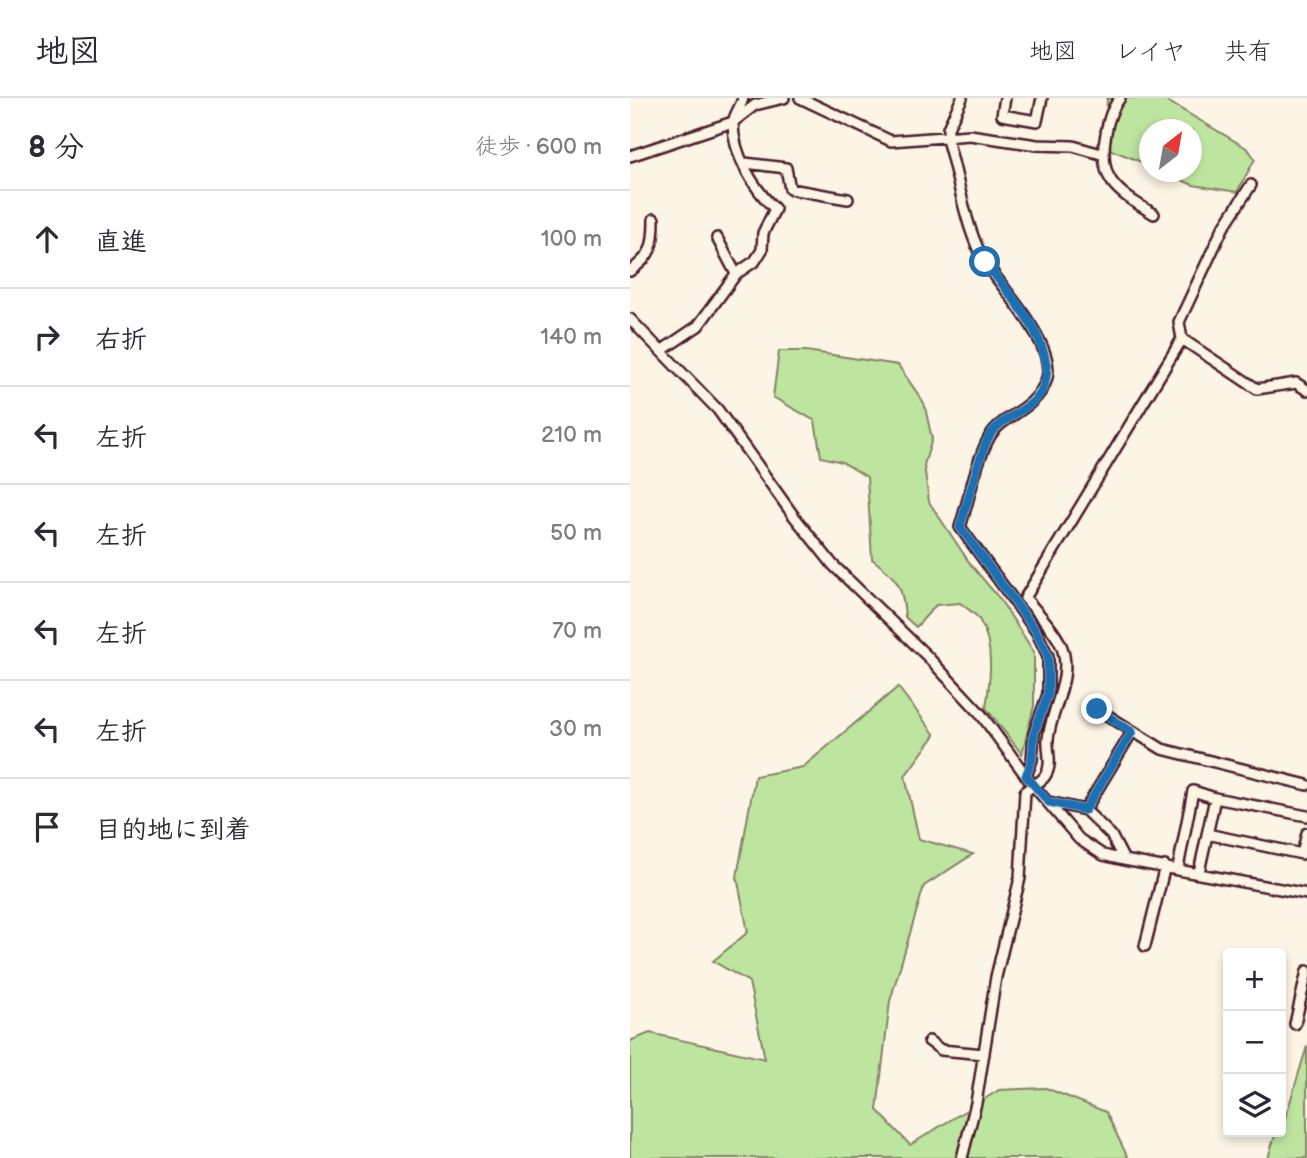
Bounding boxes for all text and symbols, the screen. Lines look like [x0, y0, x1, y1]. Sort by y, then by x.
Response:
text: 地図 [35, 32, 101, 72]
text: 地図 [1029, 37, 1077, 66]
text: レイヤ [1115, 37, 1186, 66]
text: 共有 [1224, 37, 1272, 66]
north arrow [1139, 119, 1202, 182]
text: 8 分 [28, 130, 84, 166]
text: 徒歩 · 600 m [475, 133, 602, 161]
icon: ahead [28, 220, 66, 258]
text: 100 m [541, 225, 602, 253]
text: 直進 [95, 227, 147, 258]
route start [969, 246, 1000, 277]
icon: right [28, 318, 66, 356]
text: 140 m [540, 323, 602, 351]
text: 右折 [95, 325, 147, 356]
icon: left [28, 416, 66, 454]
text: 210 m [541, 421, 602, 449]
text: 左折 [95, 423, 147, 454]
icon: left [28, 514, 66, 552]
text: 50 m [550, 519, 602, 547]
text: 左折 [95, 521, 147, 552]
icon: left [28, 612, 66, 650]
text: 70 m [552, 617, 602, 645]
text: 左折 [95, 619, 147, 650]
route end [1081, 693, 1112, 724]
icon: left [28, 710, 66, 748]
text: 30 m [549, 715, 602, 743]
text: 左折 [95, 717, 147, 748]
icon: arrive [28, 808, 66, 846]
text: 目的地に到着 [95, 815, 251, 846]
map controls [1223, 948, 1286, 1137]
button: + [1223, 948, 1286, 1011]
button: − [1223, 1011, 1286, 1074]
button: layers [1223, 1074, 1286, 1137]

